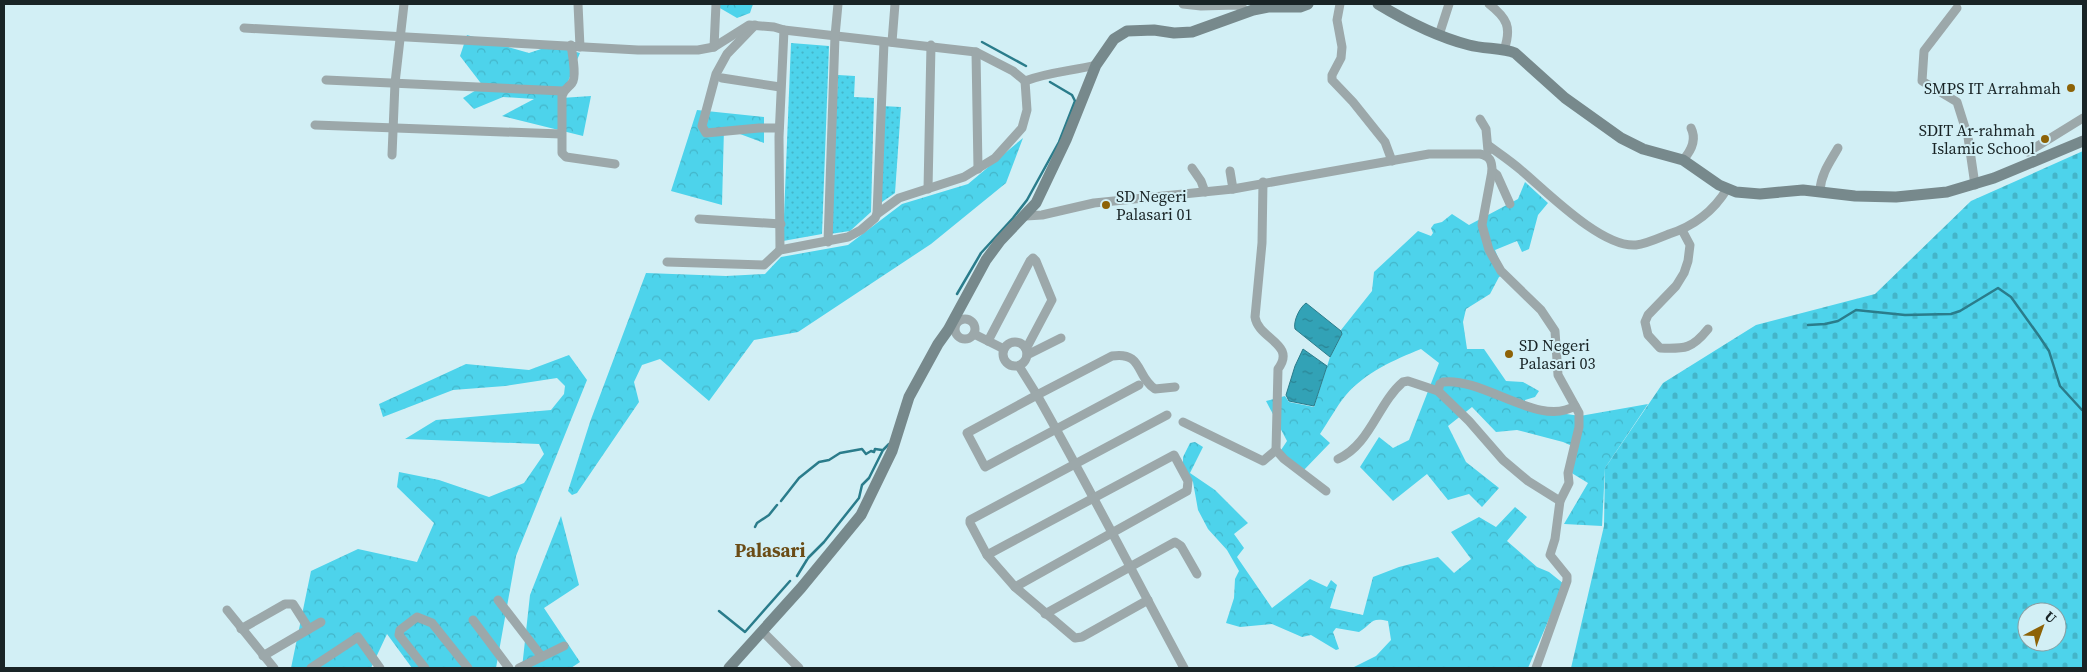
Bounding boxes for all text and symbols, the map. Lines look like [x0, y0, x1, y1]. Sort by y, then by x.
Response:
place label: SMPS IT Arrahmah [1924, 77, 2061, 99]
marker: SMPS IT Arrahmah [2065, 82, 2077, 94]
place label: SDIT Ar-rahmah Islamic School [1919, 119, 2035, 159]
marker: SDIT Ar-rahmah Islamic School [2039, 133, 2051, 145]
place label: SD Negeri Palasari 01 [1116, 185, 1193, 225]
marker: SD Negeri Palasari 01 [1100, 199, 1112, 211]
place label: SD Negeri Palasari 03 [1519, 334, 1596, 374]
marker: SD Negeri Palasari 03 [1503, 348, 1515, 360]
district label: Palasari [735, 537, 805, 563]
north arrow [2017, 602, 2067, 652]
text: U [2040, 606, 2061, 628]

